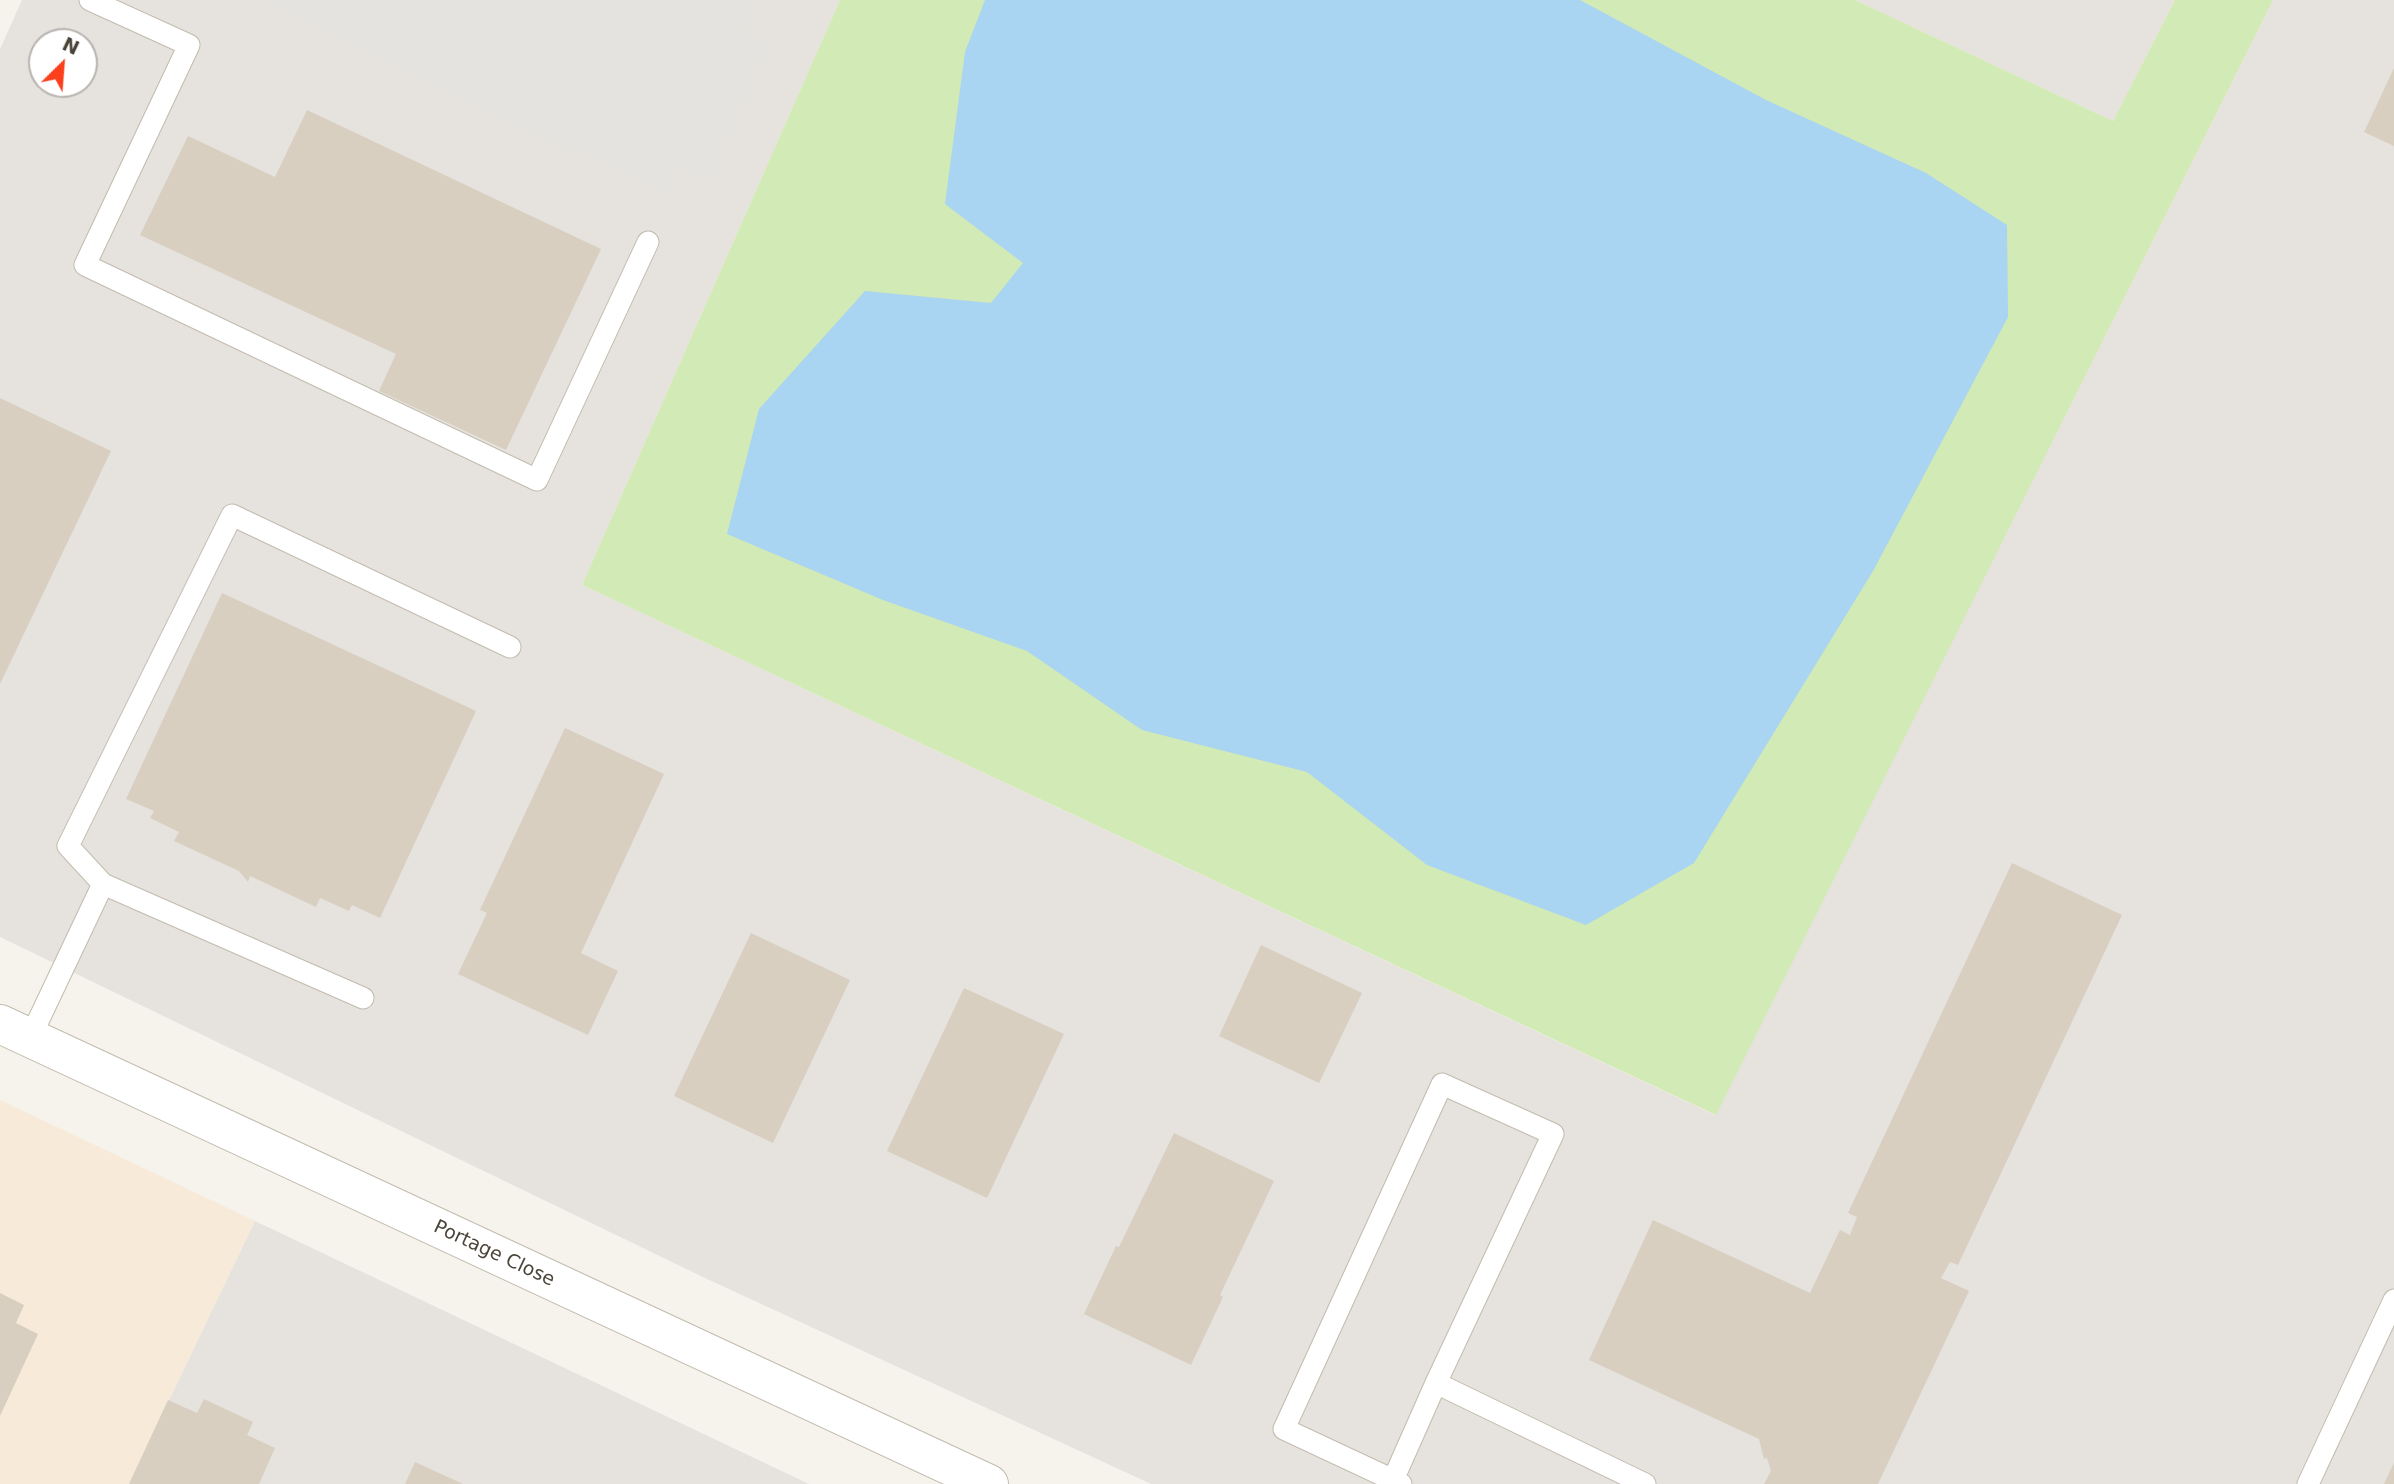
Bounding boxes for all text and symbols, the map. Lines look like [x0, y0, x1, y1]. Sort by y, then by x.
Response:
north arrow [28, 28, 98, 98]
text: N [59, 32, 83, 59]
street label: Portage Close [430, 1216, 558, 1292]

